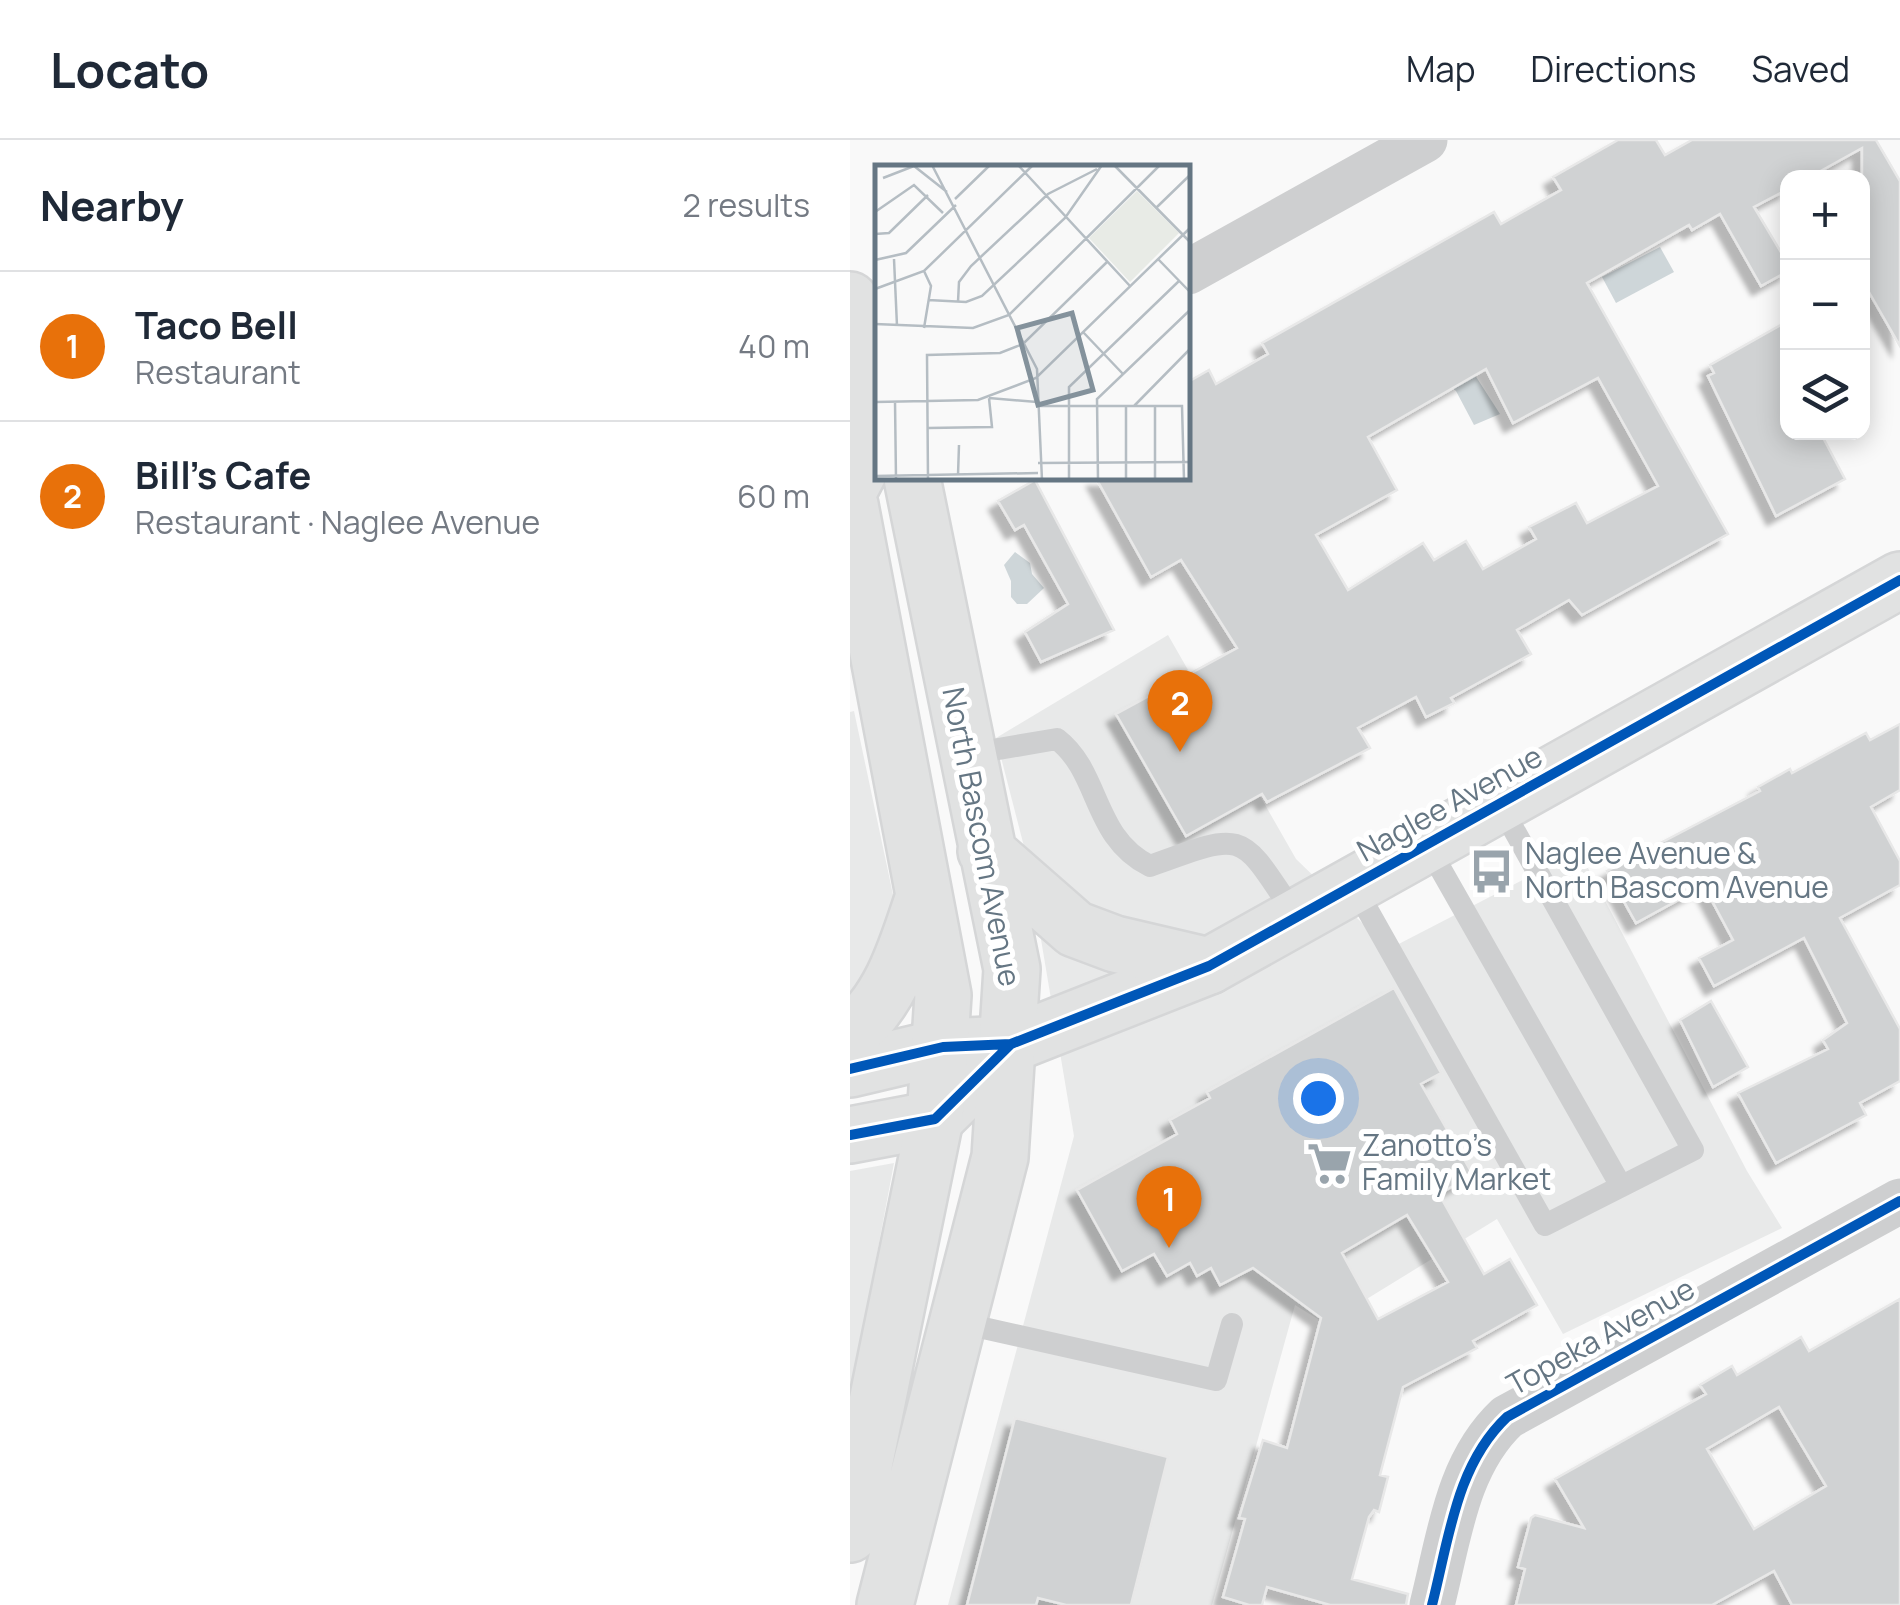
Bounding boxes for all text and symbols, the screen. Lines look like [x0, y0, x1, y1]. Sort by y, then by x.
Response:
text: Locato [50, 37, 209, 102]
text: Map [1406, 45, 1476, 93]
text: Directions [1531, 45, 1696, 93]
text: Saved [1751, 45, 1850, 93]
inset map [875, 165, 1190, 480]
map controls [1780, 170, 1870, 440]
button: + [1780, 170, 1870, 260]
text: Nearby [40, 176, 184, 234]
text: 2 results [683, 183, 810, 227]
button: − [1780, 260, 1870, 350]
text: Taco Bell [135, 298, 298, 350]
text: 1 [65, 324, 80, 368]
text: 40 m [738, 324, 810, 368]
text: Restaurant [135, 350, 301, 394]
button: layers [1780, 350, 1870, 440]
text: Bill’s Cafe [135, 448, 311, 500]
text: 2 [63, 474, 82, 518]
text: 60 m [737, 474, 810, 518]
text: Restaurant · Naglee Avenue [135, 500, 540, 544]
pin: 2 [1148, 670, 1212, 752]
street label: North Bascom Avenue [933, 684, 1032, 990]
street label: Naglee Avenue [1349, 735, 1549, 870]
place label: Naglee Avenue & North Bascom Avenue [1525, 832, 1829, 907]
bus stop icon: Naglee Avenue & North Bascom Avenue [1468, 847, 1516, 895]
your location [1293, 1073, 1344, 1124]
place label: Zanotto’s Family Market [1362, 1124, 1551, 1199]
supermarket icon: Zanotto’s Family Market [1305, 1139, 1353, 1187]
pin: 1 [1136, 1166, 1202, 1248]
street label: Topeka Avenue [1499, 1267, 1702, 1404]

